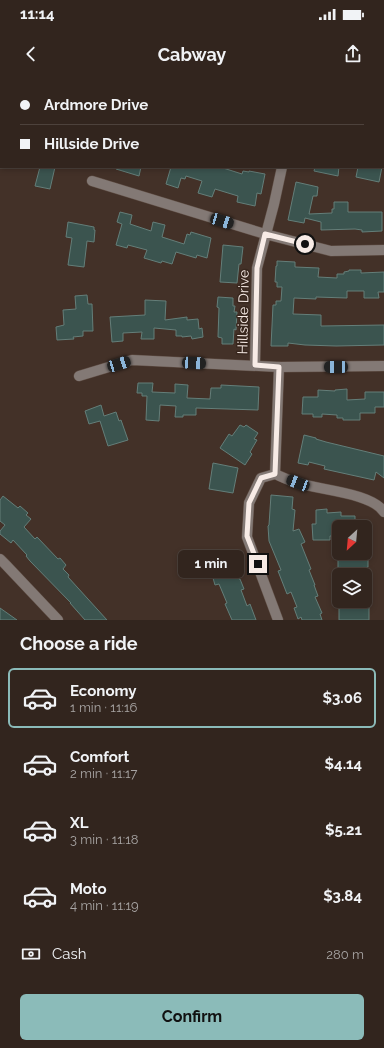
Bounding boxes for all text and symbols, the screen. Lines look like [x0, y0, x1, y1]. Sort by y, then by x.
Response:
text: 11:14 [20, 5, 55, 23]
icon: back [20, 43, 42, 65]
icon: share [342, 43, 364, 65]
text: Cabway [158, 44, 226, 65]
text: Ardmore Drive [44, 96, 148, 114]
text: Hillside Drive [44, 135, 139, 153]
car [209, 212, 235, 230]
route start [296, 235, 314, 253]
street label: Hillside Drive [234, 270, 252, 354]
car [106, 355, 132, 373]
car [182, 356, 206, 370]
car [324, 361, 348, 373]
car [285, 473, 311, 493]
north arrow [332, 520, 372, 560]
map controls [332, 520, 372, 608]
callout: 1 min [178, 550, 244, 578]
route end [249, 555, 267, 573]
text: 1 min [195, 556, 227, 571]
button: layers [332, 568, 372, 608]
text: Choose a ride [20, 633, 138, 654]
icon: car [22, 680, 58, 716]
text: Economy [70, 682, 137, 700]
text: $3.06 [323, 689, 362, 707]
text: 1 min · 11:16 [70, 700, 137, 715]
icon: car [22, 746, 58, 782]
text: Comfort [70, 748, 129, 766]
text: $4.14 [325, 755, 362, 773]
text: 2 min · 11:17 [70, 766, 138, 781]
icon: car [22, 812, 58, 848]
text: XL [70, 814, 88, 832]
text: $5.21 [325, 821, 362, 839]
text: 3 min · 11:18 [70, 832, 139, 847]
icon: car [22, 878, 58, 914]
text: Moto [70, 880, 107, 898]
text: $3.84 [323, 887, 362, 905]
text: 4 min · 11:19 [70, 898, 139, 913]
icon: cash [20, 943, 42, 965]
text: Cash [52, 945, 86, 963]
text: 280 m [326, 947, 364, 962]
button: Confirm [20, 994, 364, 1040]

